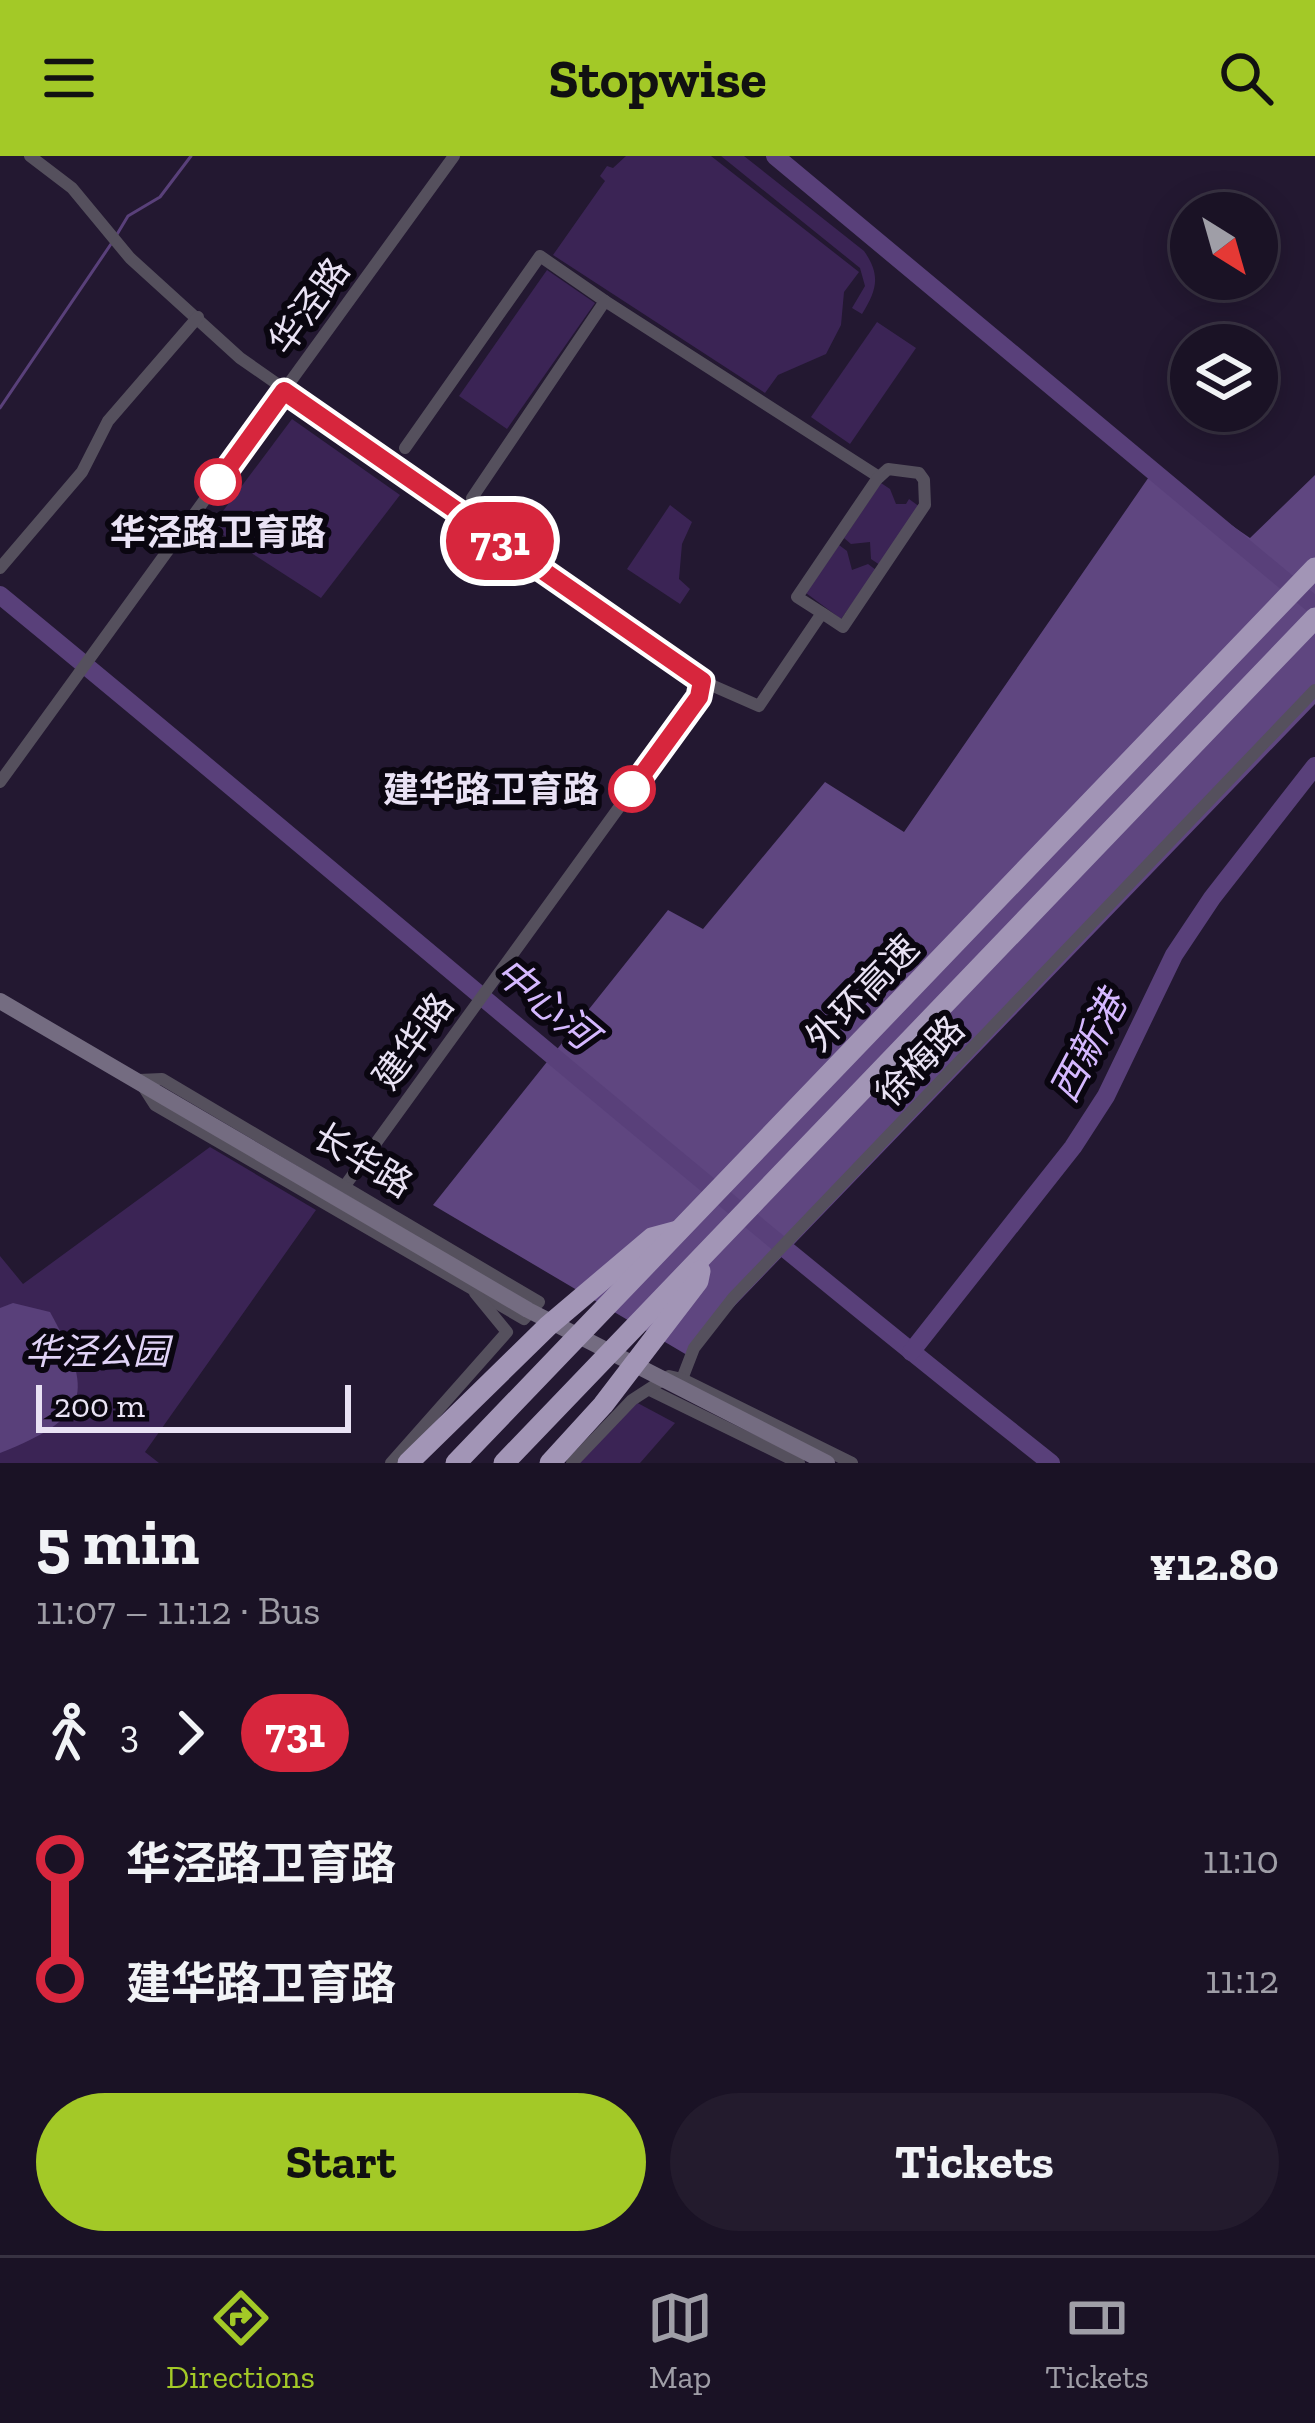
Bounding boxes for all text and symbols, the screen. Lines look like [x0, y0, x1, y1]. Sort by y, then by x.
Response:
icon: menu [36, 45, 102, 111]
icon: search [1213, 45, 1279, 111]
text: Stopwise [548, 46, 767, 111]
north arrow [1170, 192, 1278, 300]
map controls [1170, 192, 1278, 432]
street label: 华泾路 [260, 250, 358, 362]
button: layers [1170, 324, 1278, 432]
marker: 华泾路卫育路 [196, 460, 240, 504]
line badge: 731 [431, 502, 569, 580]
place label: 华泾路卫育路 [110, 511, 326, 554]
text: 731 [470, 515, 530, 566]
marker: 建华路卫育路 [610, 767, 654, 811]
place label: 建华路卫育路 [383, 768, 599, 811]
street label: 外环高速 [797, 926, 927, 1060]
water label: 中心河 [486, 947, 611, 1063]
water label: 西新港 [1040, 980, 1139, 1110]
street label: 建华路 [364, 985, 462, 1097]
street label: 徐梅路 [867, 1007, 973, 1115]
street label: 长华路 [306, 1114, 420, 1206]
park label: 华泾公园 [25, 1330, 174, 1373]
scale bar [36, 1379, 351, 1432]
text: 200 m [54, 1386, 145, 1425]
text: 5 min [36, 1502, 199, 1581]
text: ¥12.80 [1149, 1538, 1279, 1592]
text: 11:07 – 11:12 · Bus [36, 1587, 320, 1634]
icon: walk [36, 1700, 102, 1766]
icon: forward [157, 1700, 223, 1766]
text: 731 [265, 1707, 325, 1758]
text: 3 [120, 1710, 139, 1757]
text: 11:10 [1203, 1836, 1279, 1883]
text: 华泾路卫育路 [126, 1837, 396, 1891]
text: 11:12 [1205, 1956, 1279, 2003]
text: 建华路卫育路 [126, 1957, 396, 2011]
button: Start [36, 2093, 646, 2231]
button: Tickets [670, 2093, 1279, 2231]
tab: Directions [166, 2285, 315, 2396]
tab: Map [647, 2285, 713, 2396]
tab: Tickets [1045, 2285, 1149, 2396]

